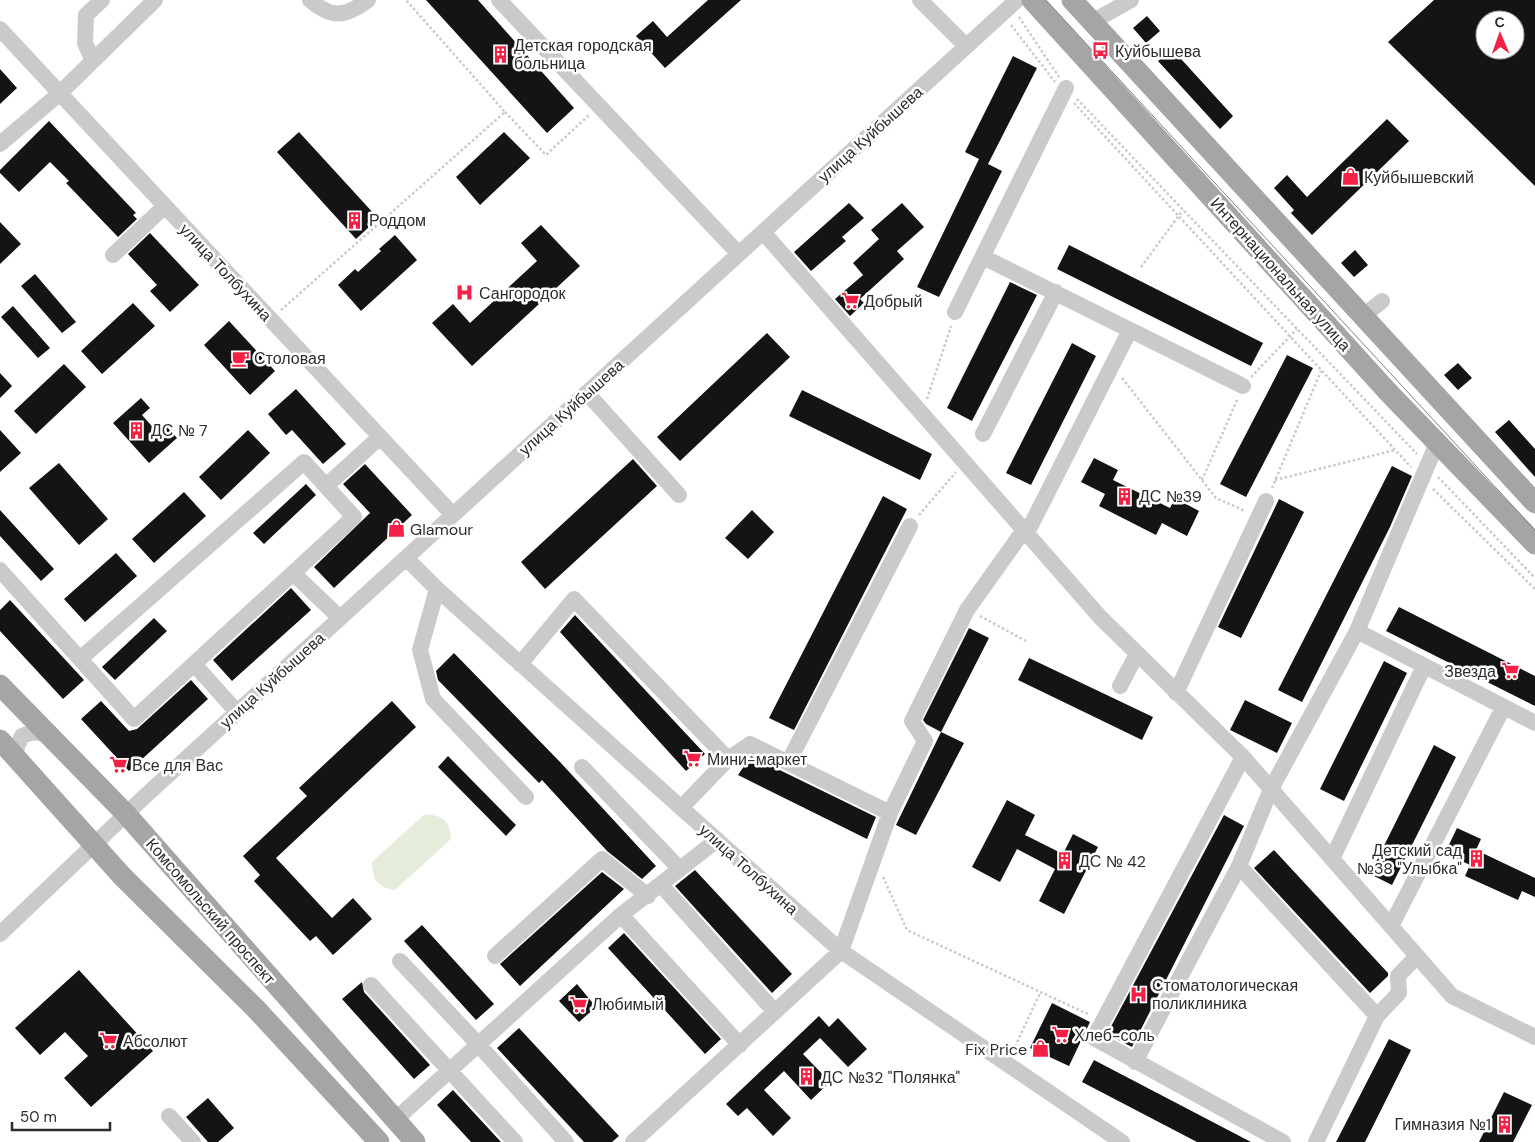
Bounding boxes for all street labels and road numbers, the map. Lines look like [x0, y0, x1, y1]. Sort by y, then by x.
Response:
street label: улица Куйбышева [813, 82, 927, 187]
street label: Интернациональная улица [1206, 193, 1355, 356]
street label: улица Толбухина [175, 219, 276, 326]
street label: улица Куйбышева [514, 355, 628, 460]
street label: улица Куйбышева [215, 628, 329, 733]
street label: улица Толбухина [695, 819, 803, 919]
street label: Комсомольский проспект [141, 834, 280, 989]

